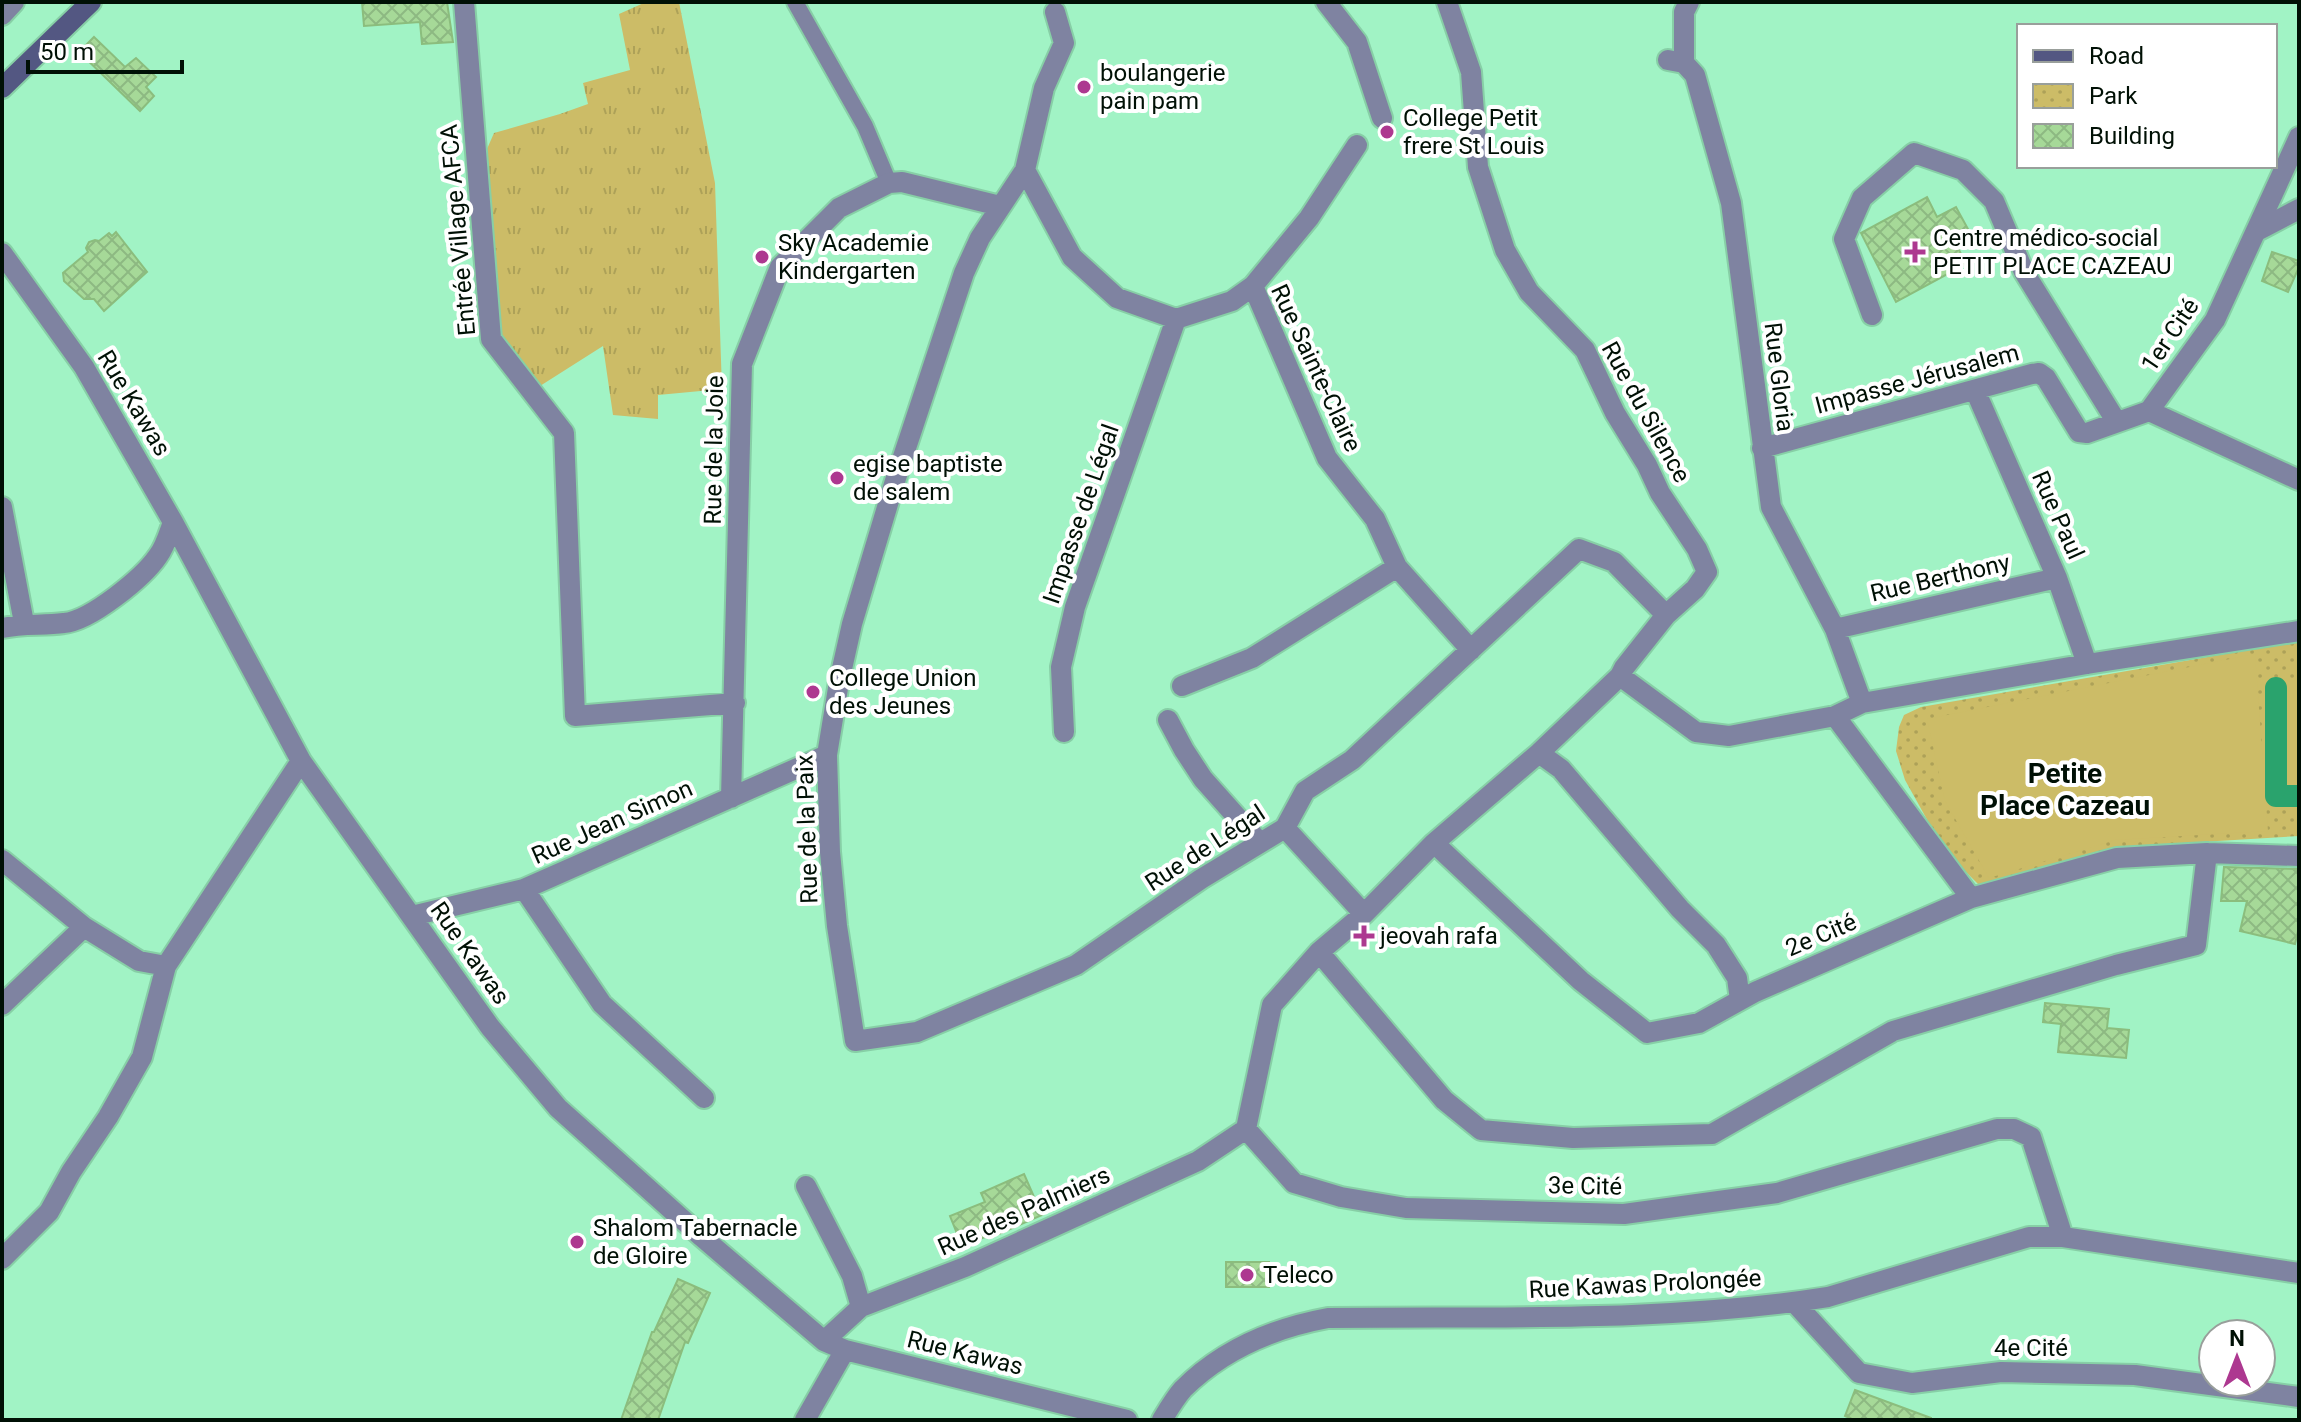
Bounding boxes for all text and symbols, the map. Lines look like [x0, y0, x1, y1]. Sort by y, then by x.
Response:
scale bar [28, 24, 182, 74]
legend [2017, 24, 2277, 168]
text: 50 m [40, 38, 94, 66]
text: Road [2089, 42, 2144, 70]
place label: boulangerie pain pam [1100, 59, 1225, 115]
marker: boulangerie pain pam [1075, 78, 1093, 96]
text: Park [2089, 82, 2138, 110]
place label: College Petit frere St Louis [1403, 104, 1545, 160]
text: Building [2089, 122, 2175, 150]
street label: Entrée Village AFCA [435, 123, 481, 337]
marker: College Petit frere St Louis [1378, 123, 1396, 141]
place label: Centre médico-social PETIT PLACE CAZEAU [1933, 224, 2172, 280]
place label: Sky Academie Kindergarten [778, 229, 929, 285]
marker: Centre médico-social PETIT PLACE CAZEAU [1904, 241, 1926, 263]
marker: Sky Academie Kindergarten [753, 248, 771, 266]
street label: Rue Sainte-Claire [1265, 280, 1367, 456]
street label: 1er Cité [2135, 293, 2205, 377]
street label: Rue Gloria [1758, 321, 1800, 433]
street label: Rue du Silence [1596, 337, 1696, 487]
street label: Impasse Jérusalem [1812, 338, 2022, 420]
street label: Rue Kawas [92, 345, 176, 461]
street label: Rue de la Joie [699, 375, 729, 525]
street label: Impasse de Légal [1037, 421, 1125, 607]
place label: egise baptiste de salem [853, 450, 1003, 506]
street label: Rue Paul [2026, 466, 2090, 564]
marker: egise baptiste de salem [828, 469, 846, 487]
street label: Rue Berthony [1867, 548, 2013, 608]
place label: College Union des Jeunes [829, 664, 976, 720]
marker: College Union des Jeunes [804, 683, 822, 701]
street label: Rue de la Paix [790, 754, 824, 904]
district label: Petite Place Cazeau [1980, 757, 2150, 822]
street label: Rue Jean Simon [527, 774, 697, 870]
street label: Rue de Légal [1140, 799, 1270, 897]
street label: Rue Kawas [425, 897, 515, 1009]
street label: 2e Cité [1781, 908, 1861, 962]
place label: jeovah rafa [1379, 922, 1498, 950]
marker: jeovah rafa [1355, 927, 1373, 945]
street label: Rue des Palmiers [934, 1161, 1114, 1261]
street label: 3e Cité [1548, 1171, 1622, 1201]
place label: Shalom Tabernacle de Gloire [593, 1214, 797, 1270]
marker: Shalom Tabernacle de Gloire [568, 1233, 586, 1251]
place label: Teleco [1263, 1261, 1334, 1289]
street label: Rue Kawas Prolongée [1528, 1264, 1762, 1304]
marker: Teleco [1238, 1266, 1256, 1284]
north arrow [2197, 1318, 2277, 1398]
street label: Rue Kawas [904, 1325, 1026, 1381]
text: N [2229, 1326, 2245, 1351]
street label: 4e Cité [1994, 1334, 2068, 1362]

